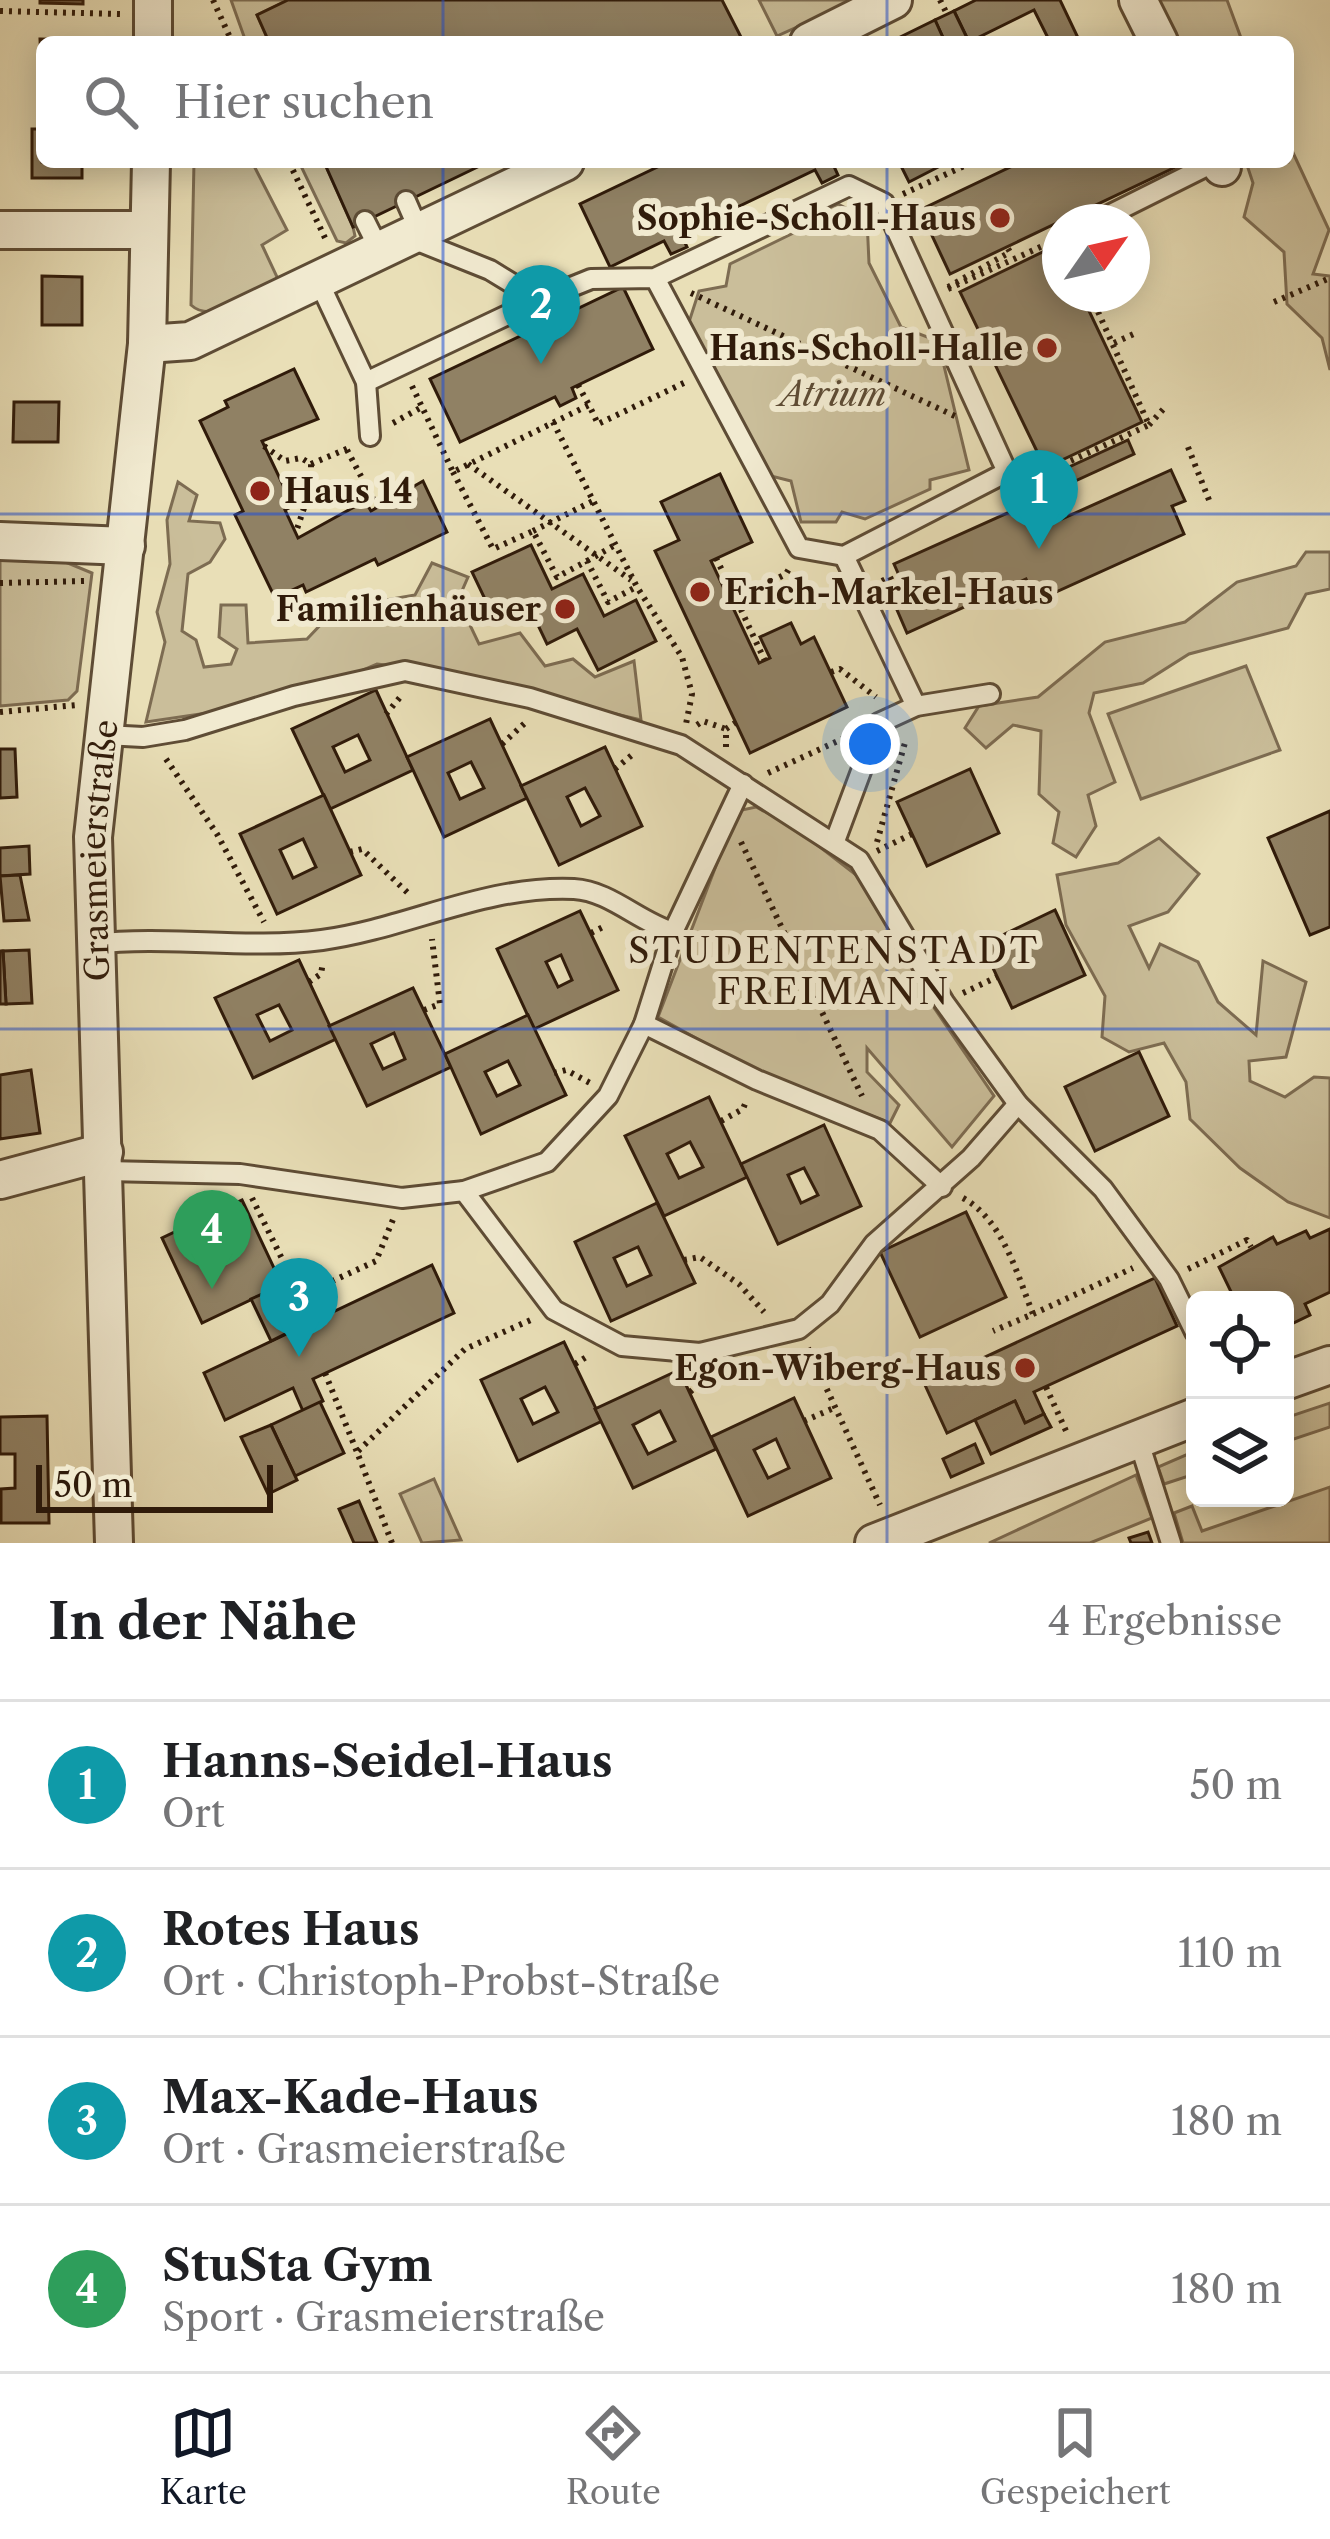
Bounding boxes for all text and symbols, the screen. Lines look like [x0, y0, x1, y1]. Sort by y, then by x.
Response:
search box [36, 36, 1294, 168]
icon: search [78, 69, 144, 135]
text: Hier suchen [174, 74, 434, 130]
place label: Sophie-Scholl-Haus [637, 198, 976, 239]
north arrow [1042, 204, 1150, 312]
marker: Sophie-Scholl-Haus [987, 205, 1013, 231]
pin: 2 [502, 265, 580, 364]
place label: Hans-Scholl-Halle [709, 328, 1023, 369]
marker: Hans-Scholl-Halle [1034, 335, 1060, 361]
park label: Atrium [775, 374, 886, 415]
pin: 1 [1000, 450, 1078, 549]
place label: Haus 14 [284, 471, 413, 512]
marker: Haus 14 [247, 478, 273, 504]
place label: Erich-Markel-Haus [724, 572, 1053, 613]
marker: Erich-Markel-Haus [687, 579, 713, 605]
place label: Familienhäuser [276, 589, 541, 630]
marker: Familienhäuser [552, 596, 578, 622]
your location [840, 714, 900, 774]
street label: Grasmeierstraße [73, 718, 127, 982]
district label: STUDENTENSTADT FREIMANN [628, 928, 1040, 1013]
pin: 4 [173, 1190, 251, 1289]
pin: 3 [260, 1258, 338, 1357]
map controls [1186, 1291, 1294, 1507]
button: locate [1186, 1291, 1294, 1399]
place label: Egon-Wiberg-Haus [674, 1348, 1001, 1389]
marker: Egon-Wiberg-Haus [1012, 1355, 1038, 1381]
button: layers [1186, 1399, 1294, 1507]
scale bar [36, 1459, 273, 1512]
text: 50 m [54, 1465, 132, 1506]
text: In der Nähe [48, 1590, 357, 1652]
text: 4 Ergebnisse [1048, 1597, 1282, 1645]
text: Hanns-Seidel-Haus [162, 1733, 613, 1789]
text: 1 [78, 1761, 96, 1809]
text: 50 m [1189, 1761, 1282, 1809]
text: Ort [162, 1789, 225, 1837]
text: Rotes Haus [162, 1901, 420, 1957]
text: 2 [75, 1929, 99, 1977]
text: 110 m [1178, 1929, 1282, 1977]
text: Ort · Christoph-Probst-Straße [162, 1957, 720, 2005]
text: Max-Kade-Haus [162, 2069, 539, 2125]
text: 3 [76, 2097, 98, 2145]
text: 180 m [1171, 2097, 1282, 2145]
text: Ort · Grasmeierstraße [162, 2125, 566, 2173]
text: StuSta Gym [162, 2237, 433, 2293]
text: 4 [75, 2265, 99, 2313]
text: 180 m [1171, 2265, 1282, 2313]
text: Sport · Grasmeierstraße [162, 2293, 605, 2341]
tab: Karte [160, 2400, 247, 2513]
tab: Route [566, 2400, 661, 2513]
tab: Gespeichert [980, 2400, 1170, 2513]

